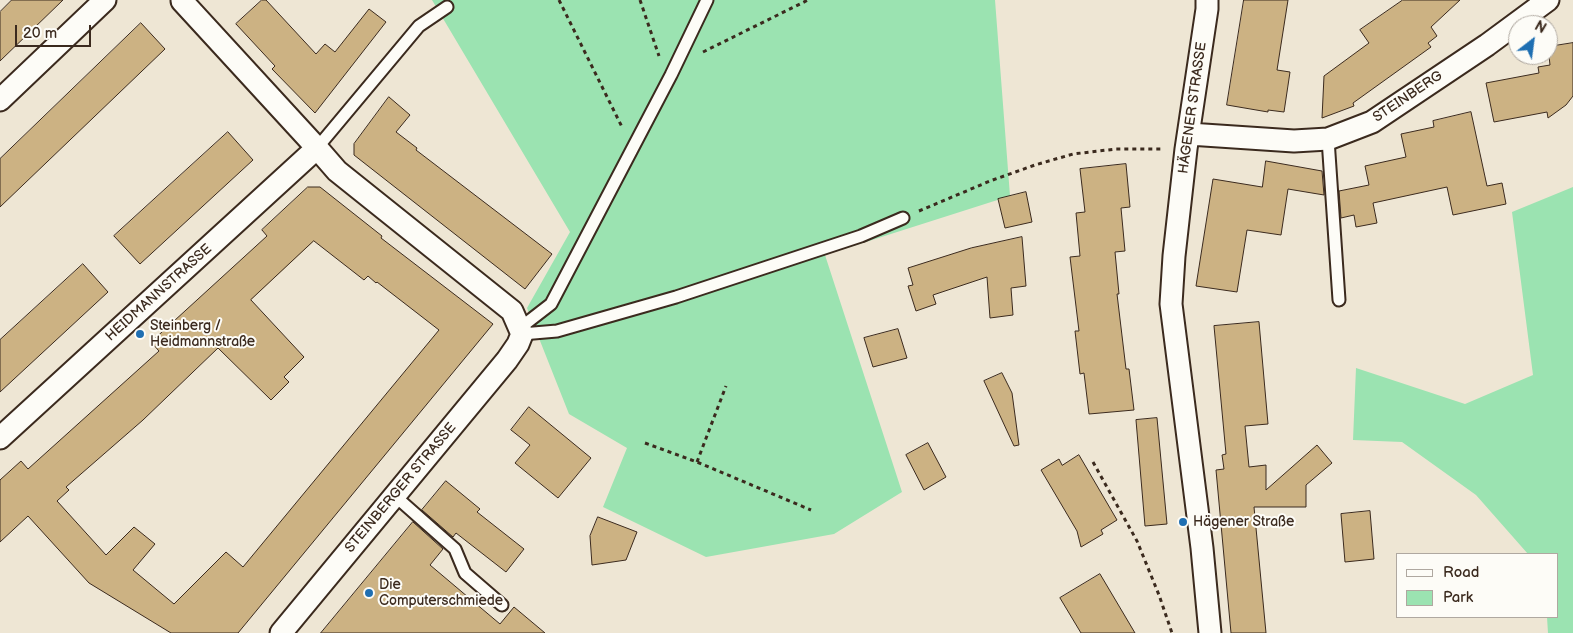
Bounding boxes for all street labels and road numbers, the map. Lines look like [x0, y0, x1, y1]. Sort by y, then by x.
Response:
street label: HÄGENER STRASSE [1175, 41, 1211, 175]
street label: STEINBERG [1370, 68, 1446, 126]
street label: HEIDMANNSTRASSE [102, 241, 216, 345]
street label: STEINBERGER STRASSE [342, 420, 460, 556]

